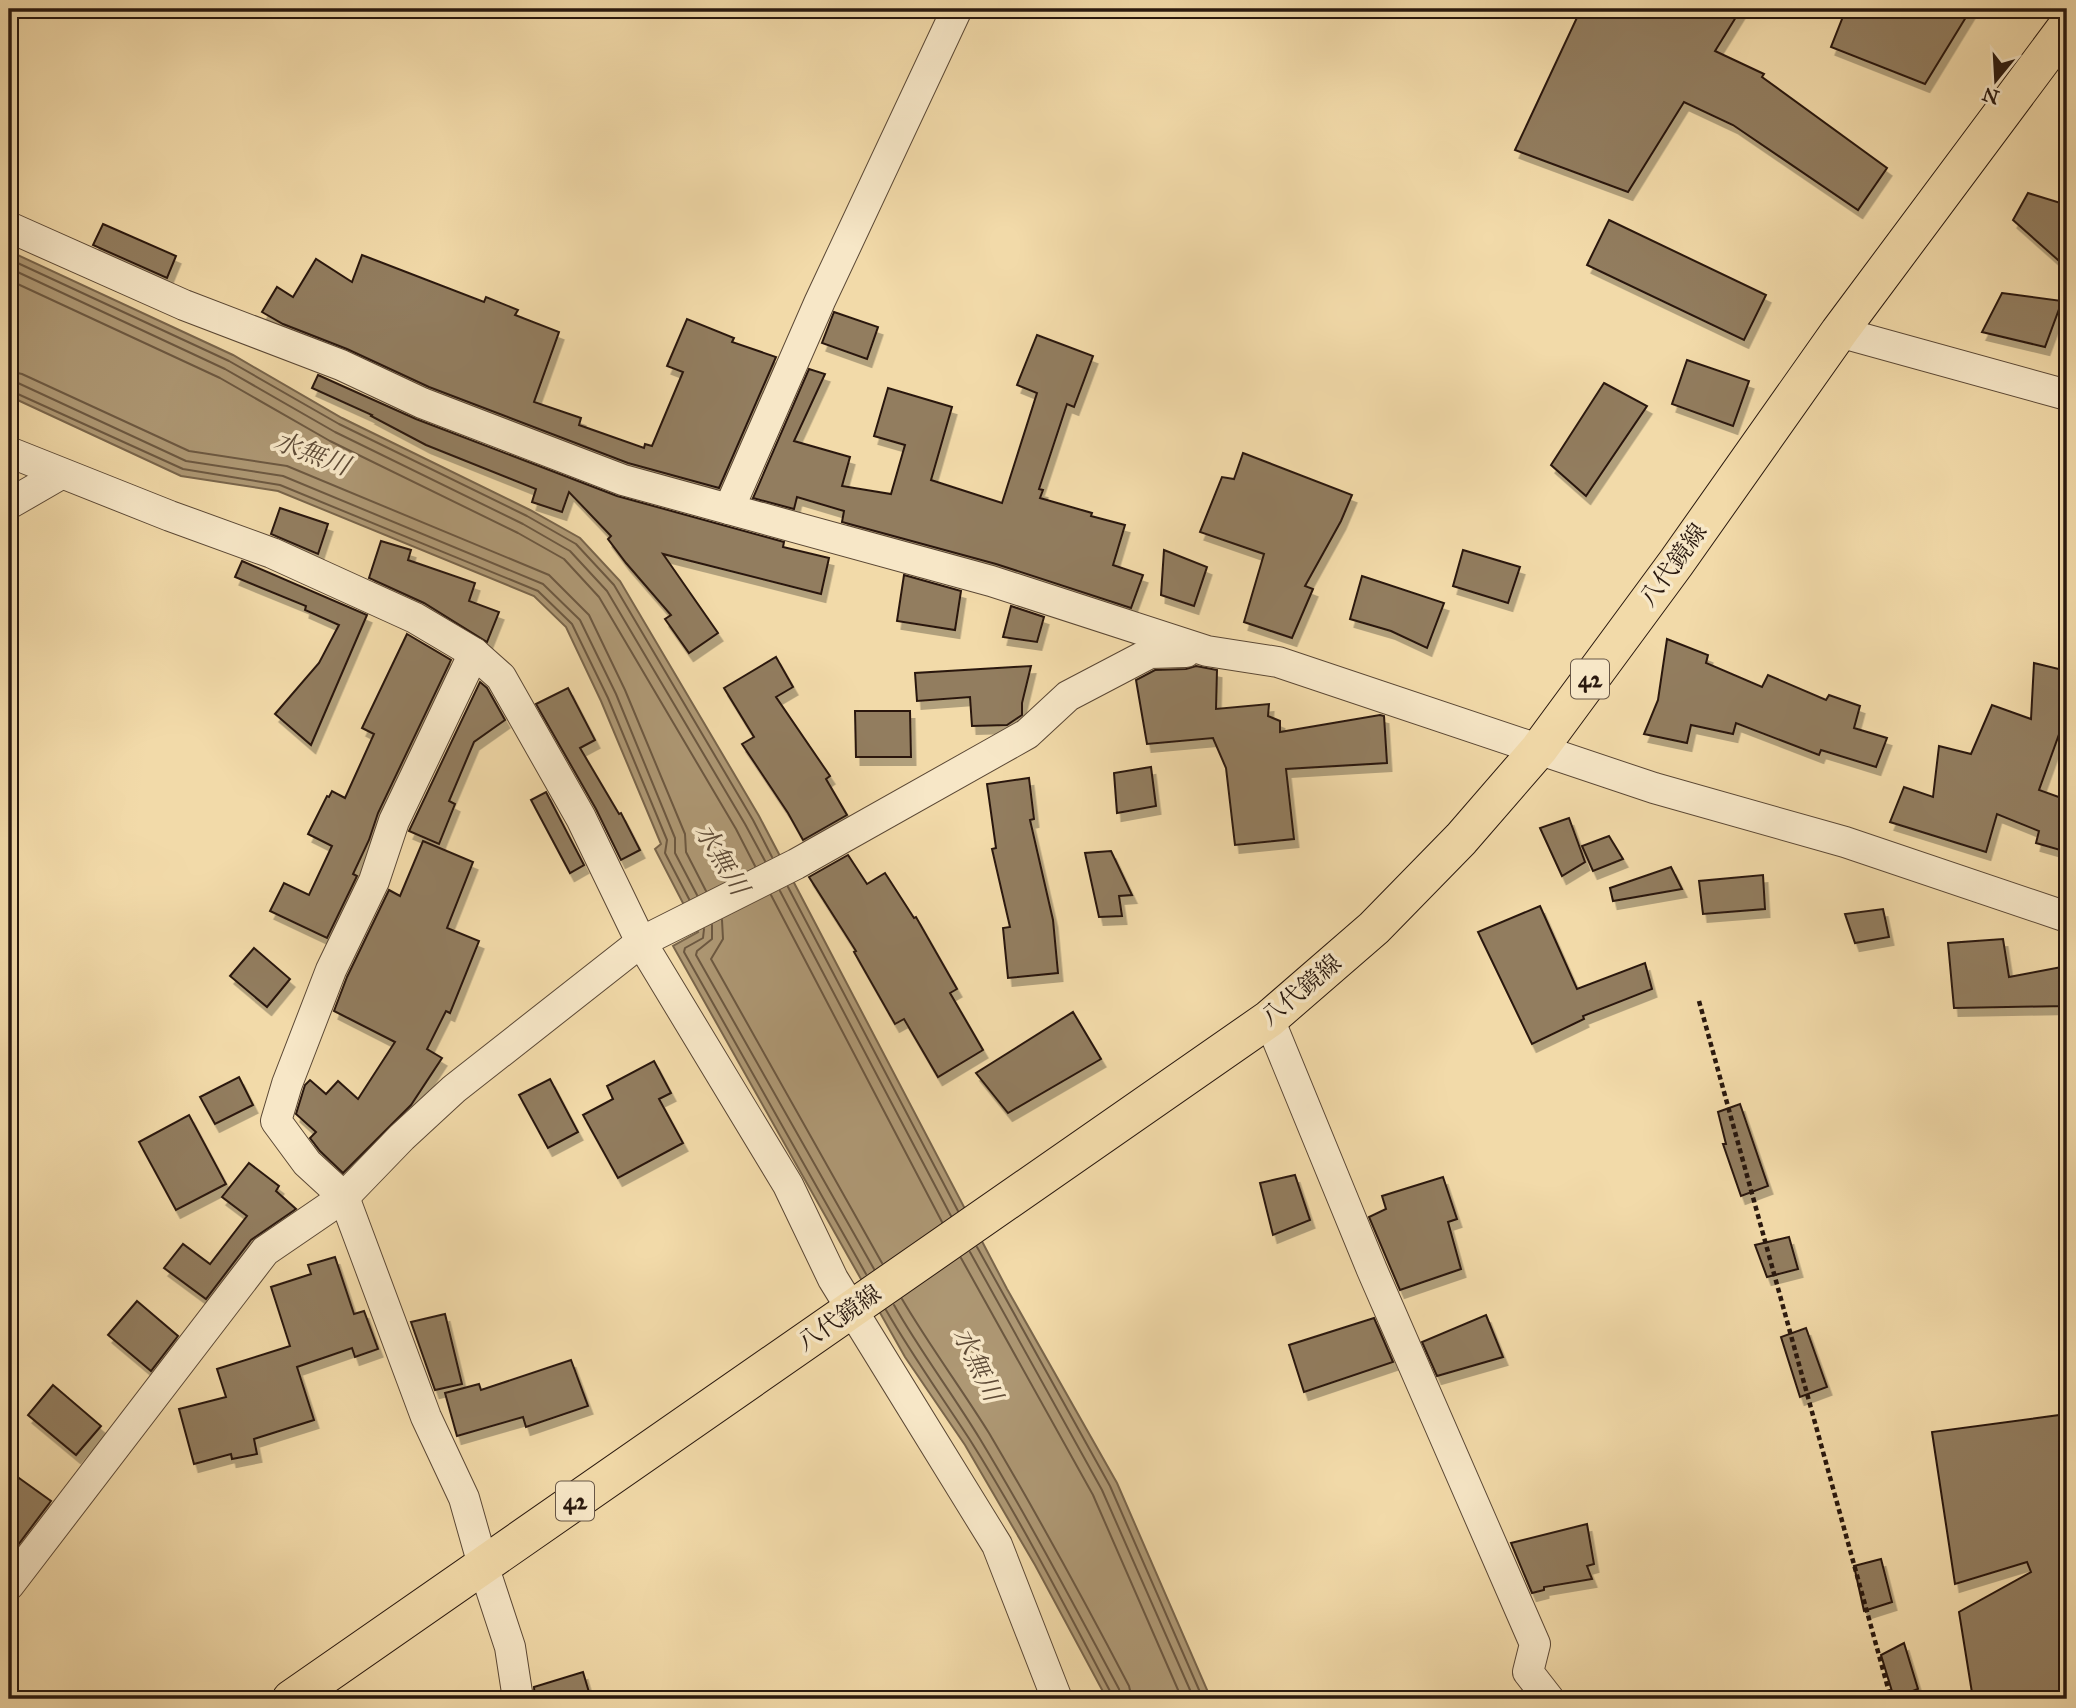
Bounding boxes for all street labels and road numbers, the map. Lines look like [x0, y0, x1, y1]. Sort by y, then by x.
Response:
street label: 八代鏡線 [1633, 517, 1713, 613]
road number: 42 [1571, 660, 1609, 698]
street label: 八代鏡線 [1255, 948, 1347, 1032]
street label: 八代鏡線 [791, 1278, 887, 1358]
road number: 42 [556, 1482, 594, 1520]

